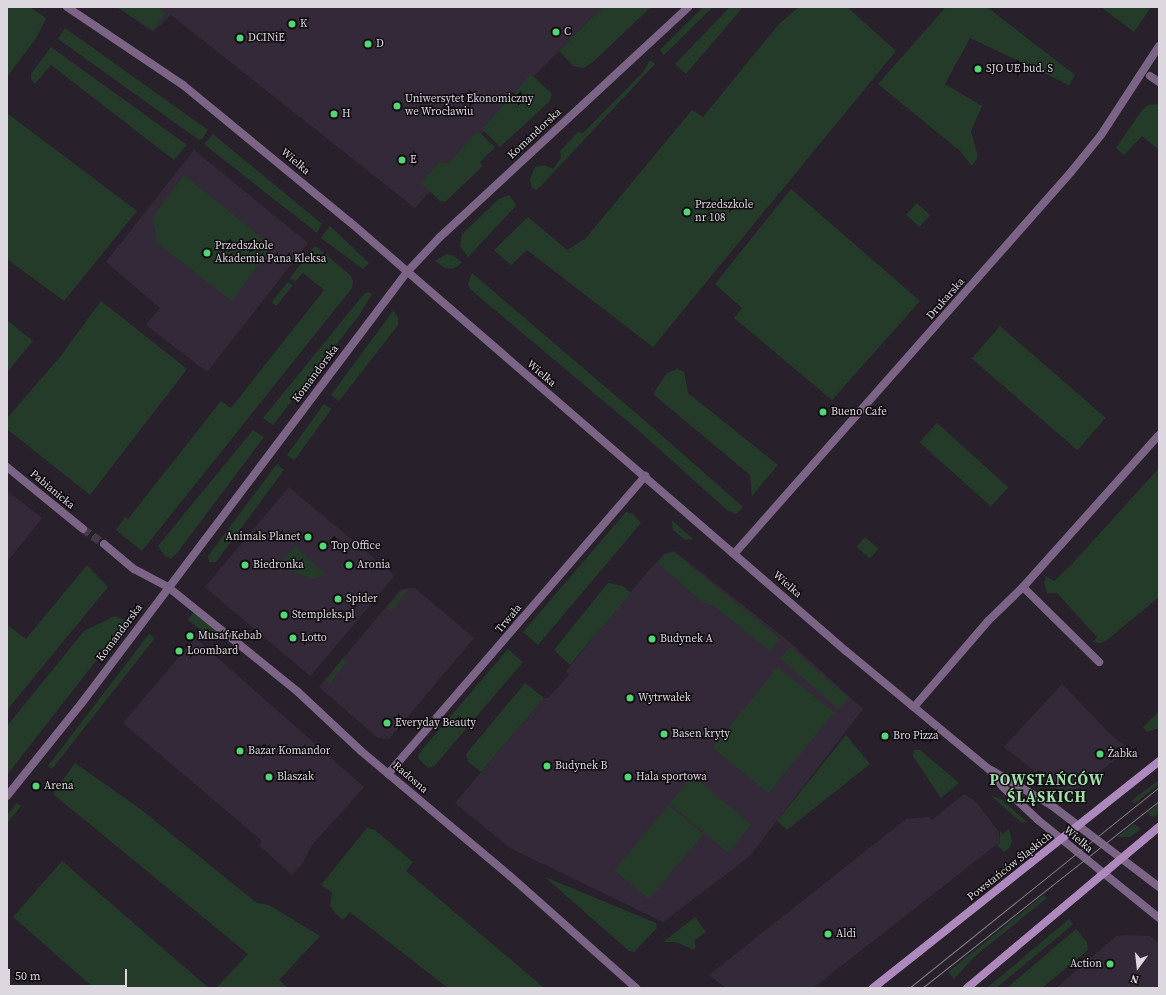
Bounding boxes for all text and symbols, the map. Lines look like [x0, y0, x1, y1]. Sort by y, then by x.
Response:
place label: K [300, 17, 307, 31]
marker: K [287, 19, 297, 29]
place label: C [564, 25, 571, 39]
marker: C [551, 27, 561, 37]
place label: DCINiE [248, 31, 285, 45]
marker: DCINiE [235, 33, 245, 43]
place label: D [376, 37, 384, 51]
marker: D [363, 39, 373, 49]
place label: SJO UE bud. S [986, 62, 1053, 76]
marker: SJO UE bud. S [973, 64, 983, 74]
place label: Uniwersytet Ekonomiczny we Wrocławiu [405, 93, 533, 119]
marker: Uniwersytet Ekonomiczny we Wrocławiu [392, 101, 402, 111]
street label: Komandorska [505, 106, 565, 162]
place label: H [342, 107, 351, 121]
marker: H [329, 109, 339, 119]
street label: Wielka [278, 146, 312, 178]
place label: E [410, 153, 417, 167]
marker: E [397, 155, 407, 165]
place label: Przedszkole nr 108 [695, 199, 753, 225]
marker: Przedszkole nr 108 [682, 207, 692, 217]
place label: Przedszkole Akademia Pana Kleksa [215, 240, 326, 266]
marker: Przedszkole Akademia Pana Kleksa [202, 248, 212, 258]
street label: Drukarska [924, 275, 968, 323]
street label: Komandorska [290, 343, 342, 405]
street label: Wielka [524, 358, 558, 390]
place label: Bueno Cafe [831, 405, 887, 419]
marker: Bueno Cafe [818, 407, 828, 417]
street label: Pabianicka [27, 468, 77, 512]
place label: Animals Planet [226, 530, 300, 544]
marker: Animals Planet [303, 532, 313, 542]
place label: Top Office [331, 539, 381, 553]
marker: Top Office [318, 541, 328, 551]
place label: Biedronka [253, 558, 304, 572]
place label: Aronia [357, 558, 390, 572]
marker: Biedronka [240, 560, 250, 570]
marker: Aronia [344, 560, 354, 570]
street label: Wielka [770, 569, 804, 601]
place label: Spider [346, 592, 378, 606]
marker: Spider [333, 594, 343, 604]
street label: Komandorska [94, 602, 146, 664]
street label: Trwała [493, 602, 525, 636]
place label: Stempleks.pl [292, 608, 355, 622]
marker: Stempleks.pl [279, 610, 289, 620]
place label: Musaf Kebab [198, 629, 262, 643]
marker: Musaf Kebab [185, 631, 195, 641]
place label: Lotto [301, 631, 327, 645]
place label: Budynek A [660, 632, 713, 646]
marker: Lotto [288, 633, 298, 643]
marker: Budynek A [647, 634, 657, 644]
place label: Loombard [187, 644, 238, 658]
marker: Loombard [174, 646, 184, 656]
place label: Wytrwałek [638, 691, 691, 705]
marker: Wytrwałek [625, 693, 635, 703]
place label: Everyday Beauty [395, 716, 476, 730]
marker: Everyday Beauty [382, 718, 392, 728]
place label: Basen kryty [672, 727, 730, 741]
marker: Basen kryty [659, 729, 669, 739]
place label: Bro Pizza [893, 729, 939, 743]
marker: Bro Pizza [880, 731, 890, 741]
place label: Bazar Komandor [248, 744, 330, 758]
marker: Bazar Komandor [235, 746, 245, 756]
place label: Żabka [1108, 747, 1138, 761]
marker: Żabka [1095, 749, 1105, 759]
street label: Radosna [390, 759, 430, 797]
place label: Budynek B [555, 759, 607, 773]
marker: Budynek B [542, 761, 552, 771]
place label: Blaszak [277, 770, 314, 784]
place label: Hala sportowa [636, 770, 707, 784]
district label: POWSTAŃCÓW ŚLĄSKICH [990, 770, 1104, 805]
marker: Blaszak [264, 772, 274, 782]
marker: Hala sportowa [623, 772, 633, 782]
place label: Arena [44, 779, 74, 793]
marker: Arena [31, 781, 41, 791]
street label: Wielka [1061, 824, 1095, 856]
street label: Powstańców Śląskich [965, 830, 1055, 904]
place label: Aldi [836, 927, 856, 941]
marker: Aldi [823, 929, 833, 939]
north arrow [1118, 947, 1158, 987]
place label: Action [1070, 957, 1102, 971]
marker: Action [1105, 959, 1115, 969]
scale bar [10, 961, 129, 987]
text: 50 m [15, 968, 41, 984]
text: N [1129, 971, 1141, 987]

